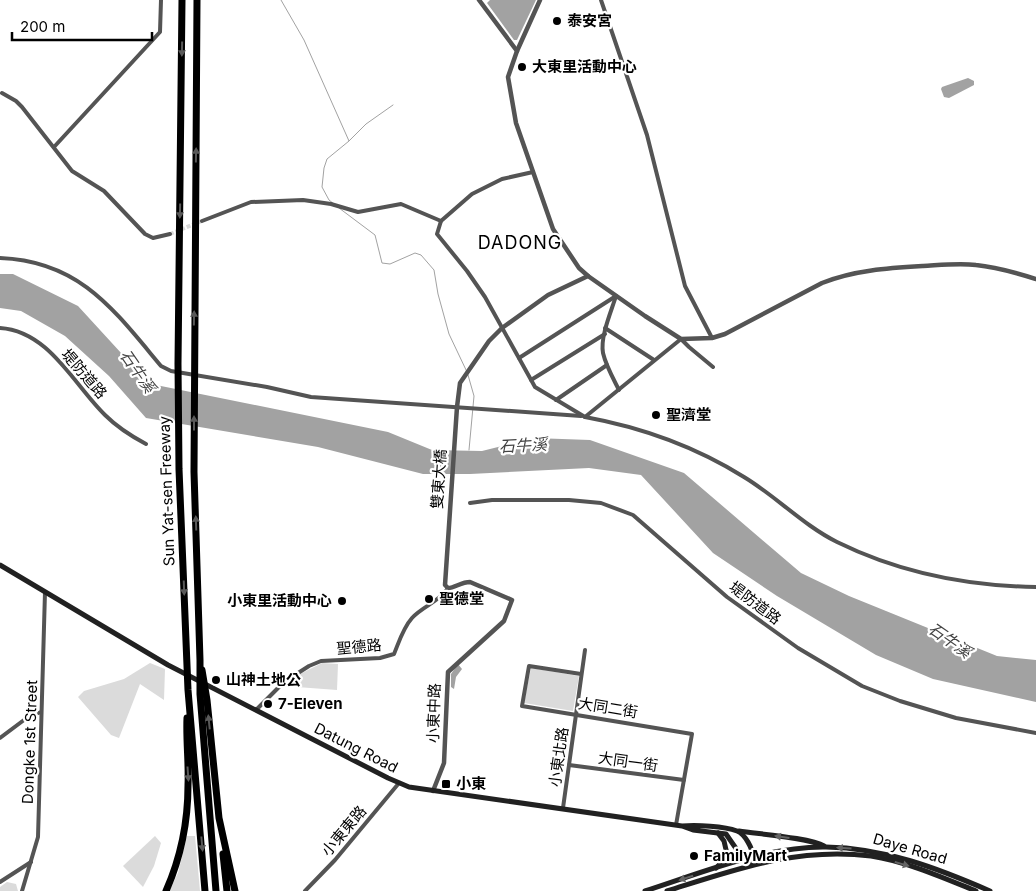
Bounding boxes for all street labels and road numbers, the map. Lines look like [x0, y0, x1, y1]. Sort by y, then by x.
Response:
street label: 堤防道路 [58, 345, 111, 403]
street label: Sun Yat-sen Freeway [154, 415, 179, 566]
street label: 雙東大橋 [427, 448, 450, 510]
street label: 堤防道路 [726, 577, 785, 628]
street label: 聖德路 [336, 635, 382, 658]
street label: Dongke 1st Street [18, 679, 41, 804]
street label: 小東中路 [423, 683, 444, 743]
street label: 大同二街 [577, 693, 639, 722]
street label: Datung Road [311, 718, 401, 777]
street label: 小東北路 [545, 726, 572, 788]
street label: 大同一街 [597, 748, 659, 775]
street label: 小東東路 [317, 802, 370, 860]
street label: Daye Road [871, 829, 949, 868]

